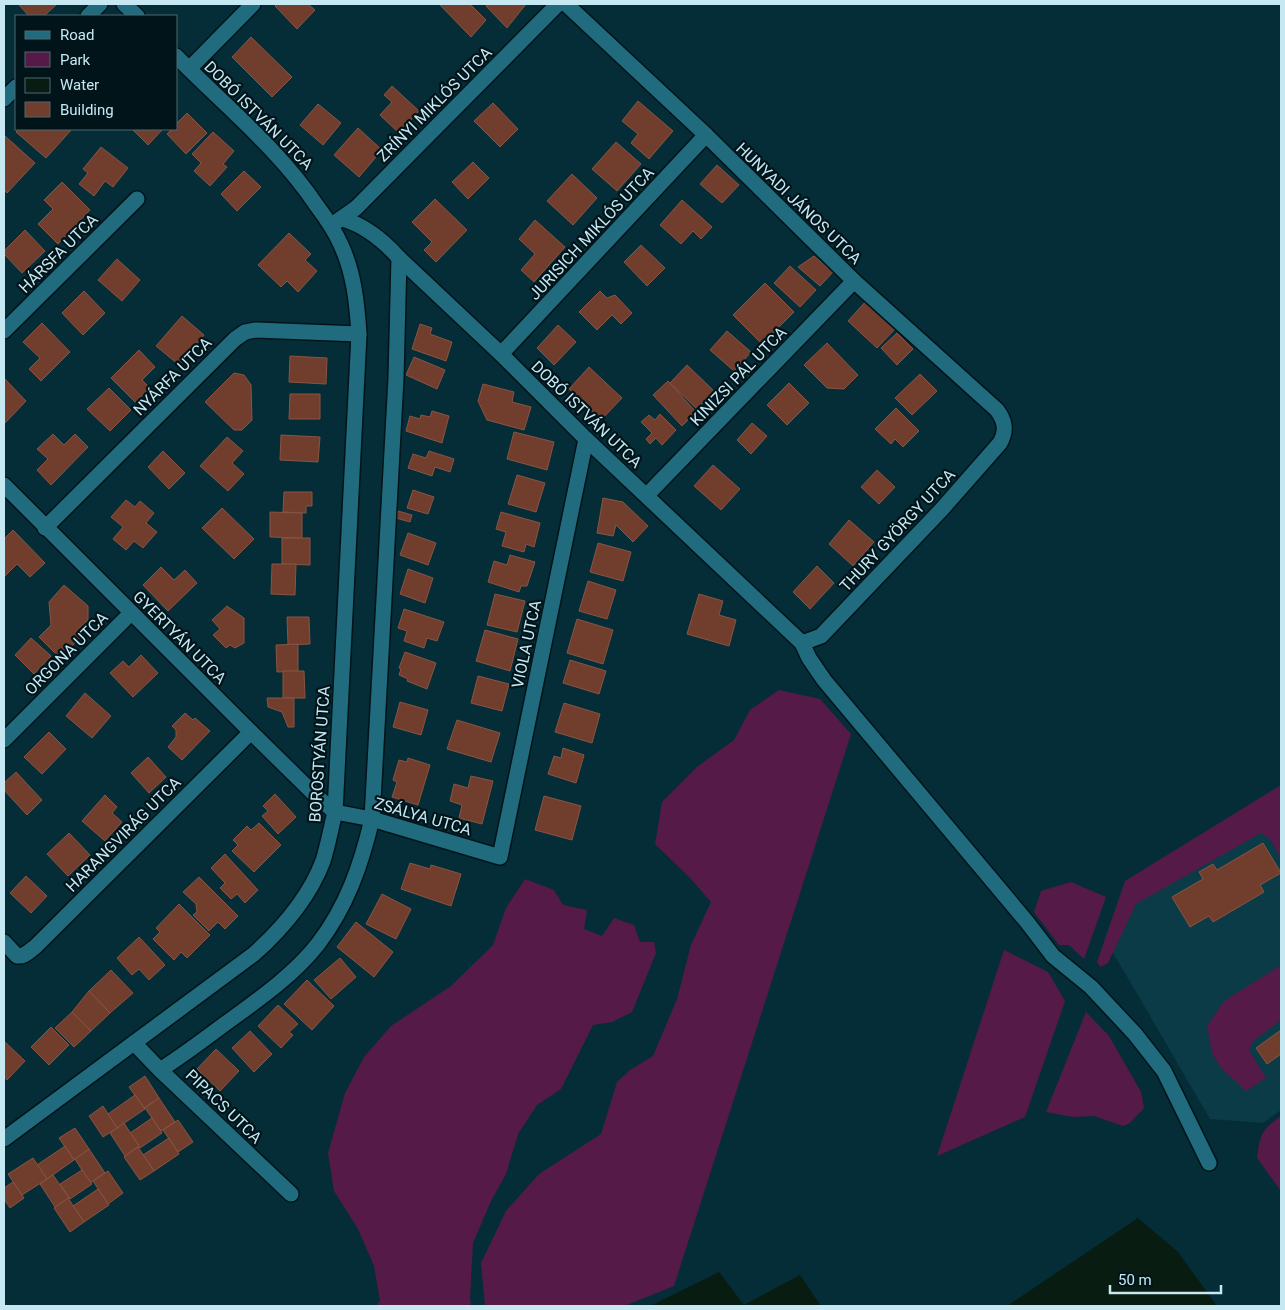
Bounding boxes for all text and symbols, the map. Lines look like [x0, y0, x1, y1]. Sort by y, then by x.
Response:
legend [15, 15, 178, 130]
text: Road [60, 26, 94, 44]
street label: ZRÍNYI MIKLÓS UTCA [372, 42, 496, 166]
text: Park [60, 51, 91, 69]
street label: DOBÓ ISTVÁN UTCA [200, 56, 318, 174]
text: Water [60, 76, 99, 94]
text: Building [60, 101, 114, 119]
street label: HUNYADI JÁNOS UTCA [732, 139, 866, 268]
street label: JURISICH MIKLÓS UTCA [524, 162, 658, 304]
street label: HÁRSFA UTCA [15, 210, 102, 297]
street label: KINIZSI PÁL UTCA [686, 323, 791, 430]
street label: NYÁRFA UTCA [129, 333, 216, 419]
street label: DOBÓ ISTVÁN UTCA [528, 356, 647, 472]
street label: THURY GYÖRGY UTCA [836, 465, 959, 596]
street label: GYERTYÁN UTCA [129, 587, 231, 688]
street label: VIOLA UTCA [508, 598, 545, 690]
street label: ORGONA UTCA [21, 608, 112, 699]
street label: BOROSTYÁN UTCA [305, 685, 334, 823]
street label: HARANGVIRÁG UTCA [62, 773, 185, 896]
street label: ZSÁLYA UTCA [372, 794, 474, 840]
street label: PIPACS UTCA [182, 1065, 266, 1148]
scale bar [1110, 1262, 1221, 1294]
text: 50 m [1118, 1271, 1152, 1289]

